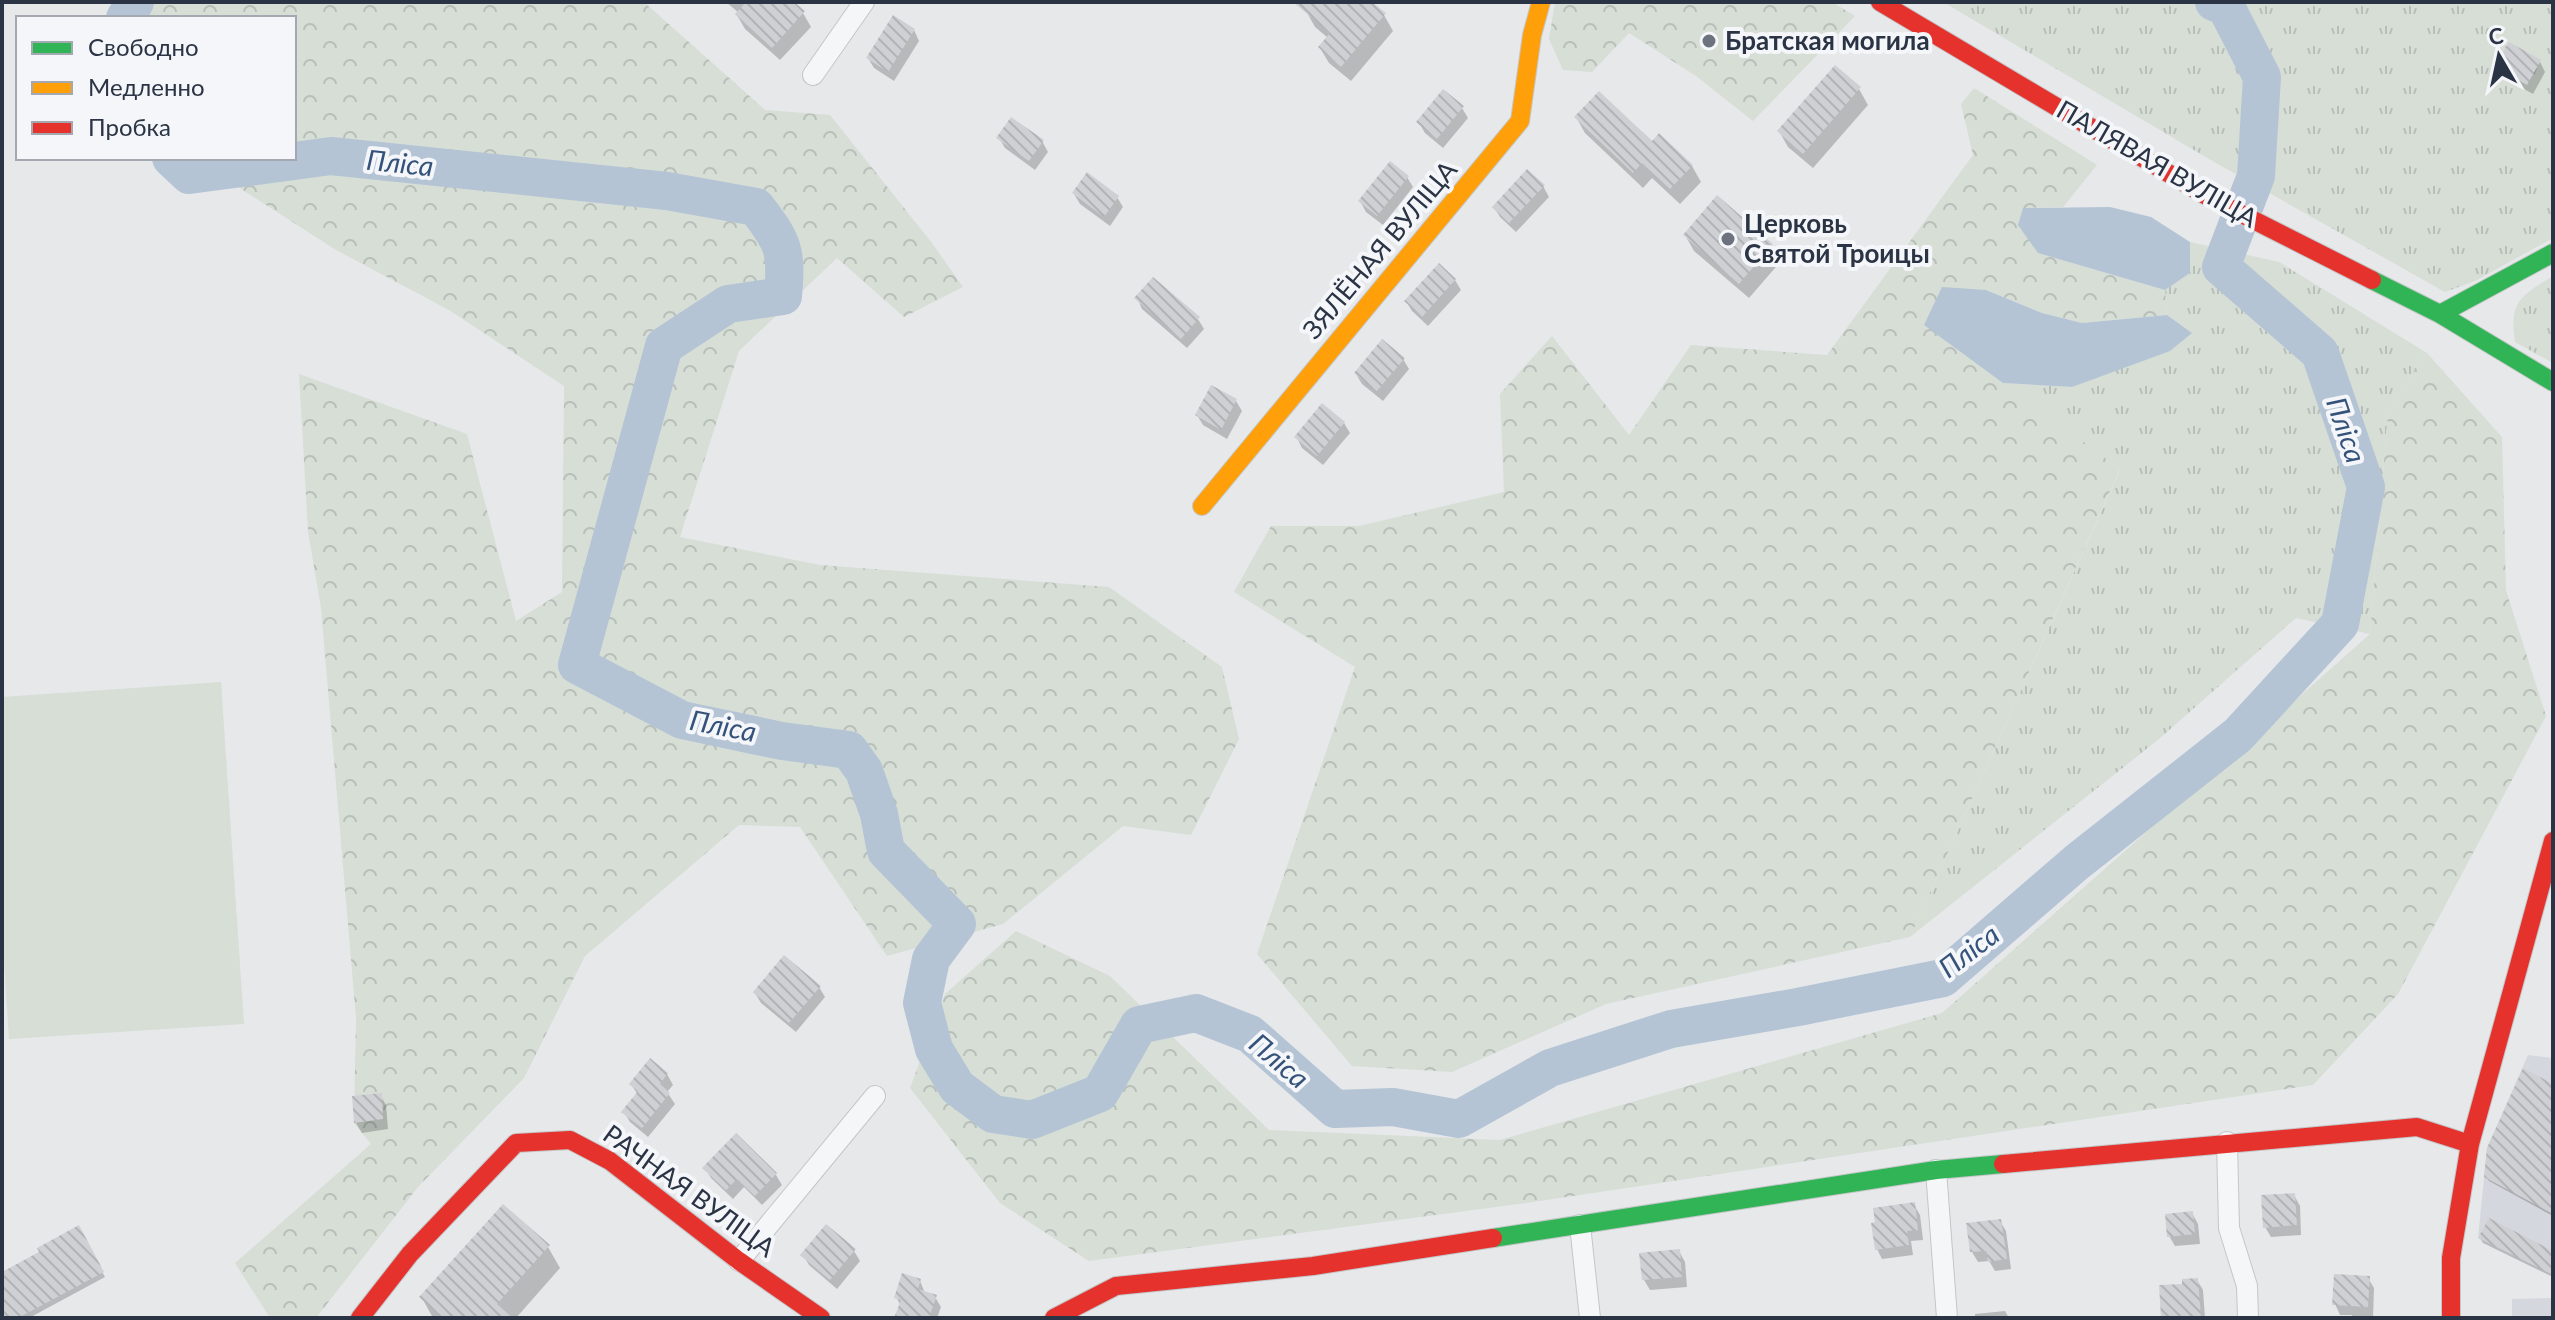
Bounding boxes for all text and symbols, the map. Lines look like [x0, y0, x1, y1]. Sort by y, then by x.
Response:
legend [16, 16, 296, 160]
north arrow [2459, 16, 2539, 96]
text: С [2486, 21, 2506, 50]
place label: Братская могила [1725, 24, 1930, 56]
text: Свободно [88, 32, 199, 61]
marker: Братская могила [1700, 32, 1718, 50]
text: Медленно [88, 72, 205, 101]
street label: ПАЛЯВАЯ ВУЛІЦА [2051, 93, 2264, 234]
text: Пробка [88, 112, 171, 141]
water label: Пліса [365, 142, 435, 182]
street label: ЗЯЛЁНАЯ ВУЛІЦА [1295, 153, 1463, 345]
place label: Церковь Святой Троицы [1744, 207, 1930, 269]
marker: Церковь Святой Троицы [1719, 230, 1737, 248]
water label: Пліса [2320, 392, 2374, 467]
water label: Пліса [687, 702, 759, 748]
water label: Пліса [1931, 916, 2005, 984]
water label: Пліса [1243, 1026, 1316, 1095]
street label: РАЧНАЯ ВУЛІЦА [598, 1117, 782, 1263]

